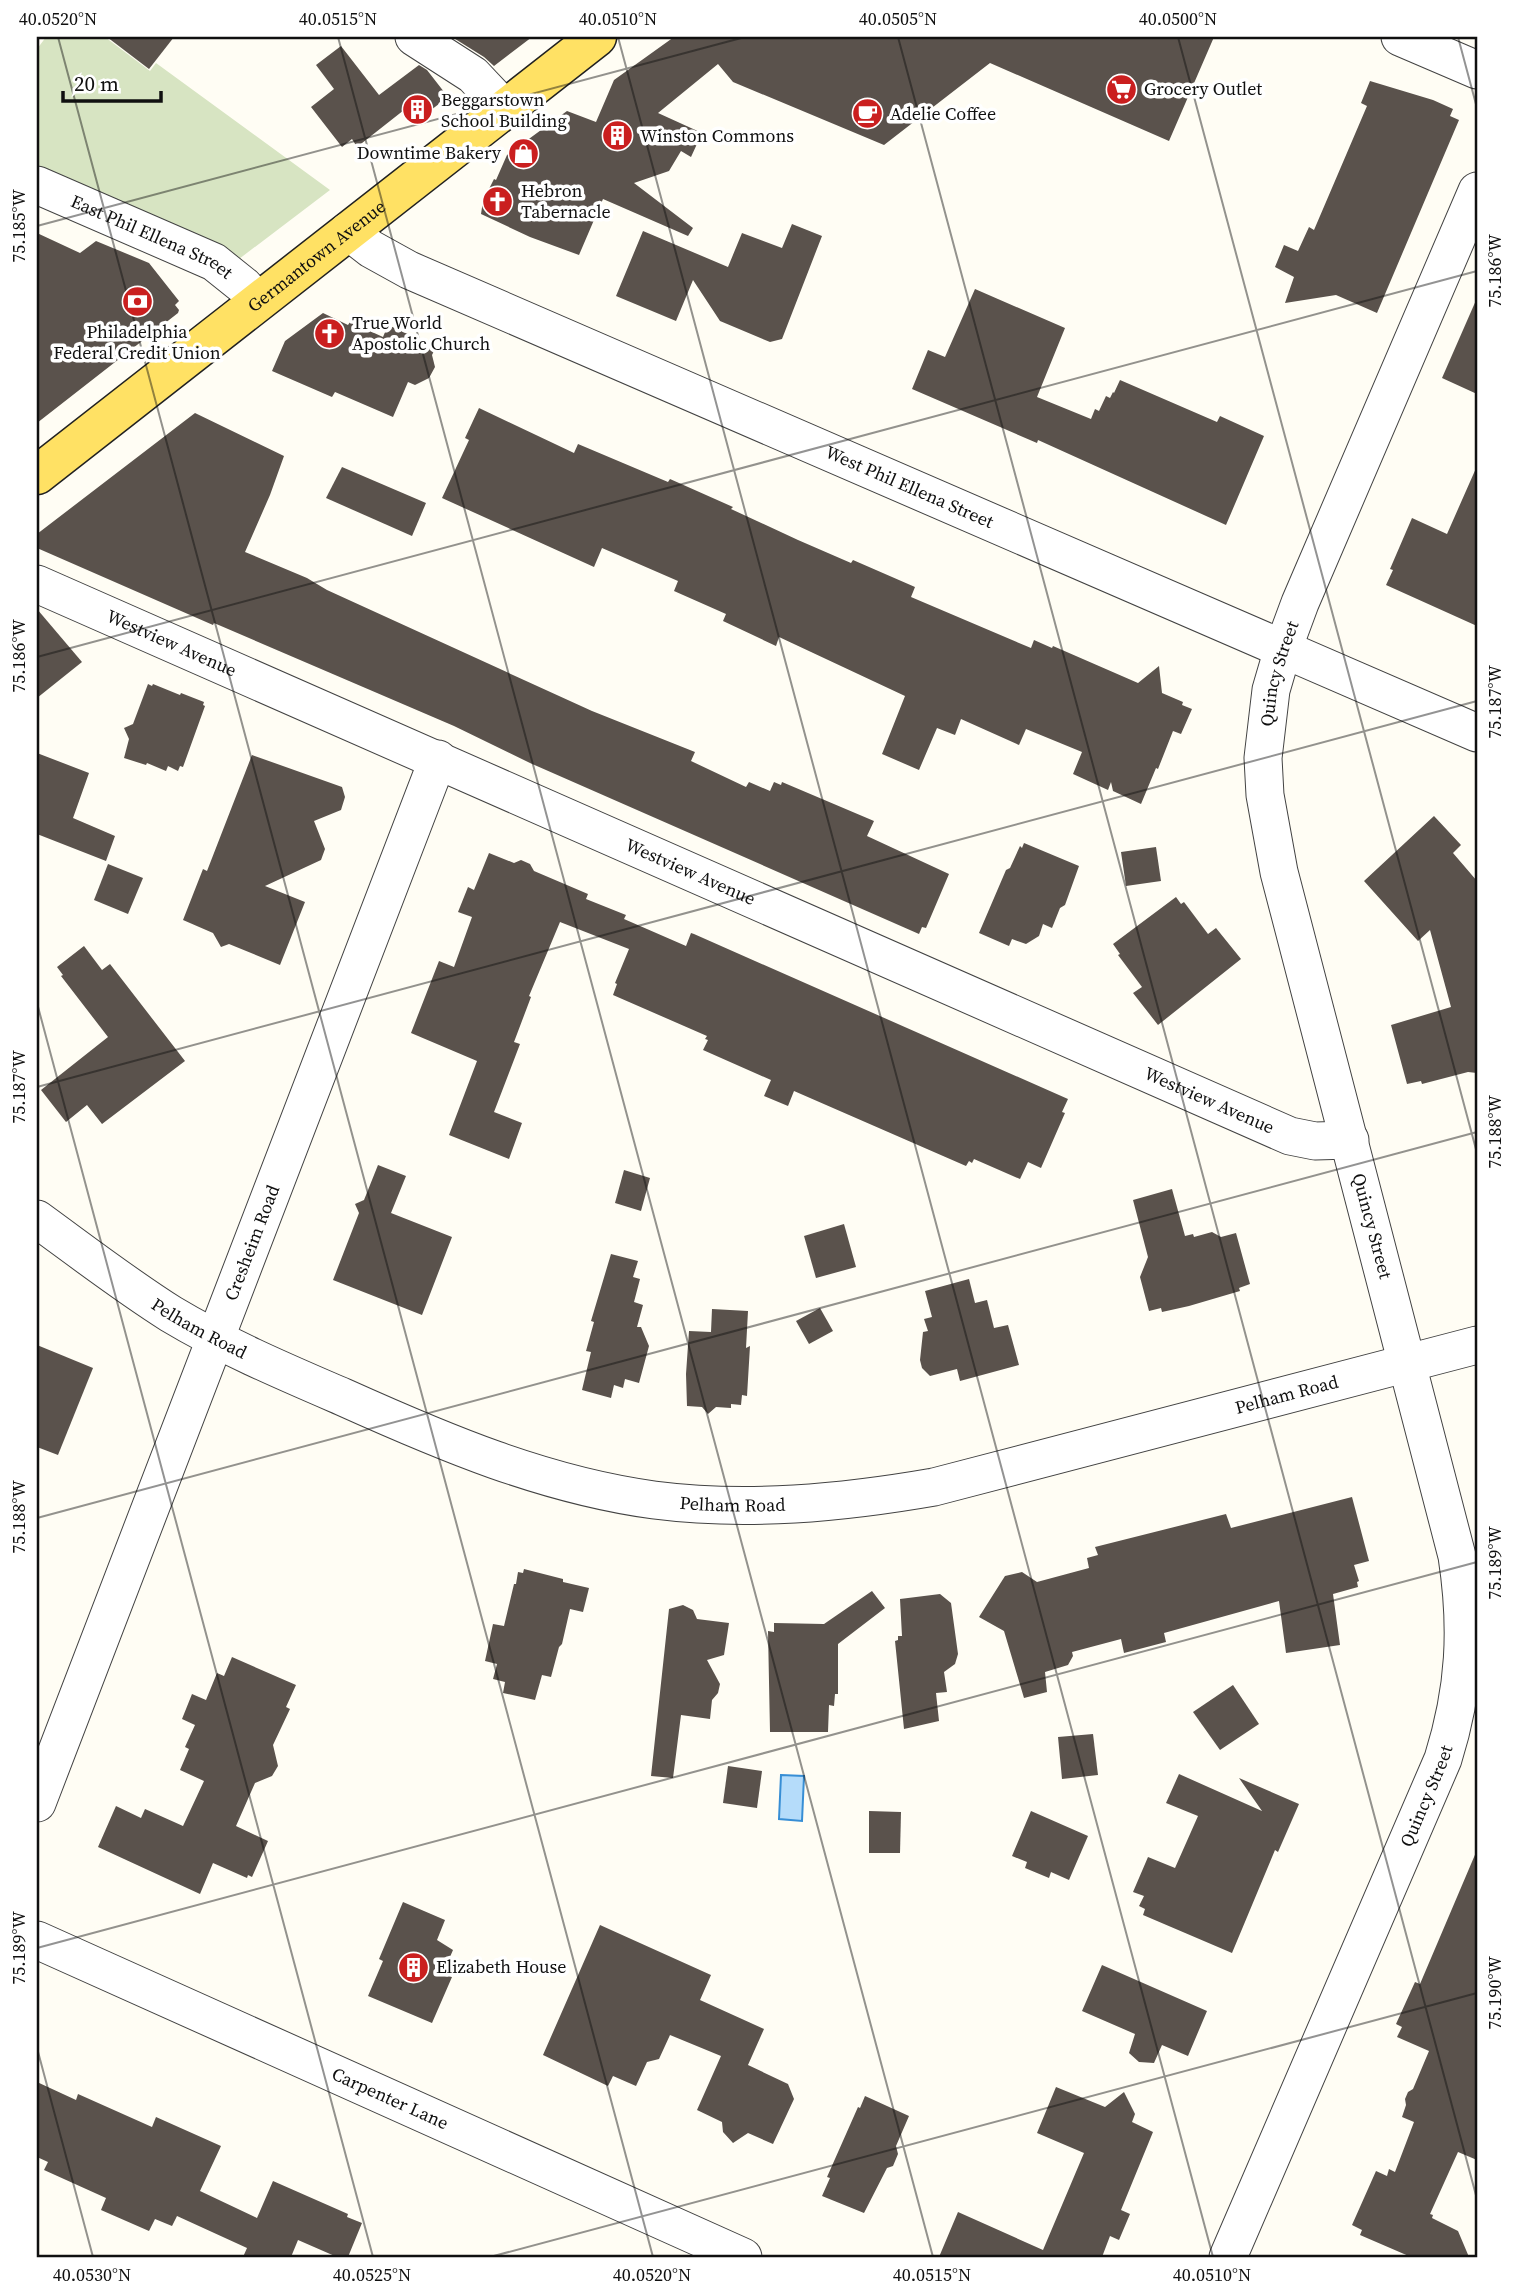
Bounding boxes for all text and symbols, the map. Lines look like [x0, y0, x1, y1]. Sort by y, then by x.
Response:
text: 40.0520°N [19, 6, 97, 31]
text: 40.0515°N [299, 6, 377, 31]
text: 40.0510°N [579, 6, 657, 31]
text: 40.0505°N [859, 6, 937, 31]
text: 40.0500°N [1139, 6, 1217, 31]
scale bar [63, 60, 161, 104]
text: 20 m [74, 69, 119, 98]
supermarket icon: Grocery Outlet [1104, 72, 1138, 106]
place label: Grocery Outlet [1144, 76, 1262, 101]
place label: Beggarstown School Building [441, 87, 567, 133]
building icon: Beggarstown School Building [401, 93, 435, 127]
cafe icon: Adelie Coffee [850, 97, 884, 131]
place label: Adelie Coffee [890, 101, 996, 126]
building icon: Winston Commons [600, 119, 634, 153]
place label: Winston Commons [640, 123, 794, 148]
shop icon: Downtime Bakery [507, 136, 541, 170]
place label: Downtime Bakery [357, 140, 502, 165]
place label: Hebron Tabernacle [521, 178, 611, 224]
church icon: Hebron Tabernacle [481, 184, 515, 218]
street label: East Phil Ellena Street [67, 188, 239, 285]
text: 75.185°W [6, 189, 31, 263]
street label: Germantown Avenue [242, 194, 391, 318]
text: 75.186°W [1482, 234, 1507, 308]
bank icon: Philadelphia Federal Credit Union [120, 284, 154, 318]
place label: True World Apostolic Church [352, 310, 490, 356]
church icon: True World Apostolic Church [312, 316, 346, 350]
place label: Philadelphia Federal Credit Union [53, 319, 221, 365]
street label: West Phil Ellena Street [821, 439, 998, 534]
street label: Westview Avenue [103, 603, 241, 682]
street label: Quincy Street [1254, 617, 1304, 728]
text: 75.186°W [6, 619, 31, 693]
text: 75.187°W [1482, 665, 1507, 739]
street label: Westview Avenue [622, 832, 760, 911]
text: 75.187°W [6, 1050, 31, 1124]
street label: Westview Avenue [1141, 1060, 1278, 1140]
text: 75.188°W [1482, 1095, 1507, 1169]
street label: Quincy Street [1346, 1170, 1399, 1282]
street label: Cresheim Road [218, 1181, 285, 1304]
street label: Pelham Road [147, 1292, 251, 1365]
street label: Pelham Road [1232, 1369, 1341, 1420]
text: 75.188°W [6, 1480, 31, 1554]
street label: Pelham Road [679, 1490, 786, 1518]
text: 75.189°W [1482, 1526, 1507, 1600]
street label: Quincy Street [1394, 1742, 1459, 1851]
text: 75.189°W [6, 1911, 31, 1985]
building icon: Elizabeth House [396, 1950, 430, 1984]
place label: Elizabeth House [436, 1954, 566, 1979]
text: 75.190°W [1482, 1956, 1507, 2030]
street label: Carpenter Lane [328, 2061, 453, 2135]
text: 40.0530°N [53, 2262, 131, 2287]
text: 40.0525°N [333, 2262, 411, 2287]
text: 40.0520°N [613, 2262, 691, 2287]
text: 40.0515°N [893, 2262, 971, 2287]
text: 40.0510°N [1173, 2262, 1251, 2287]

